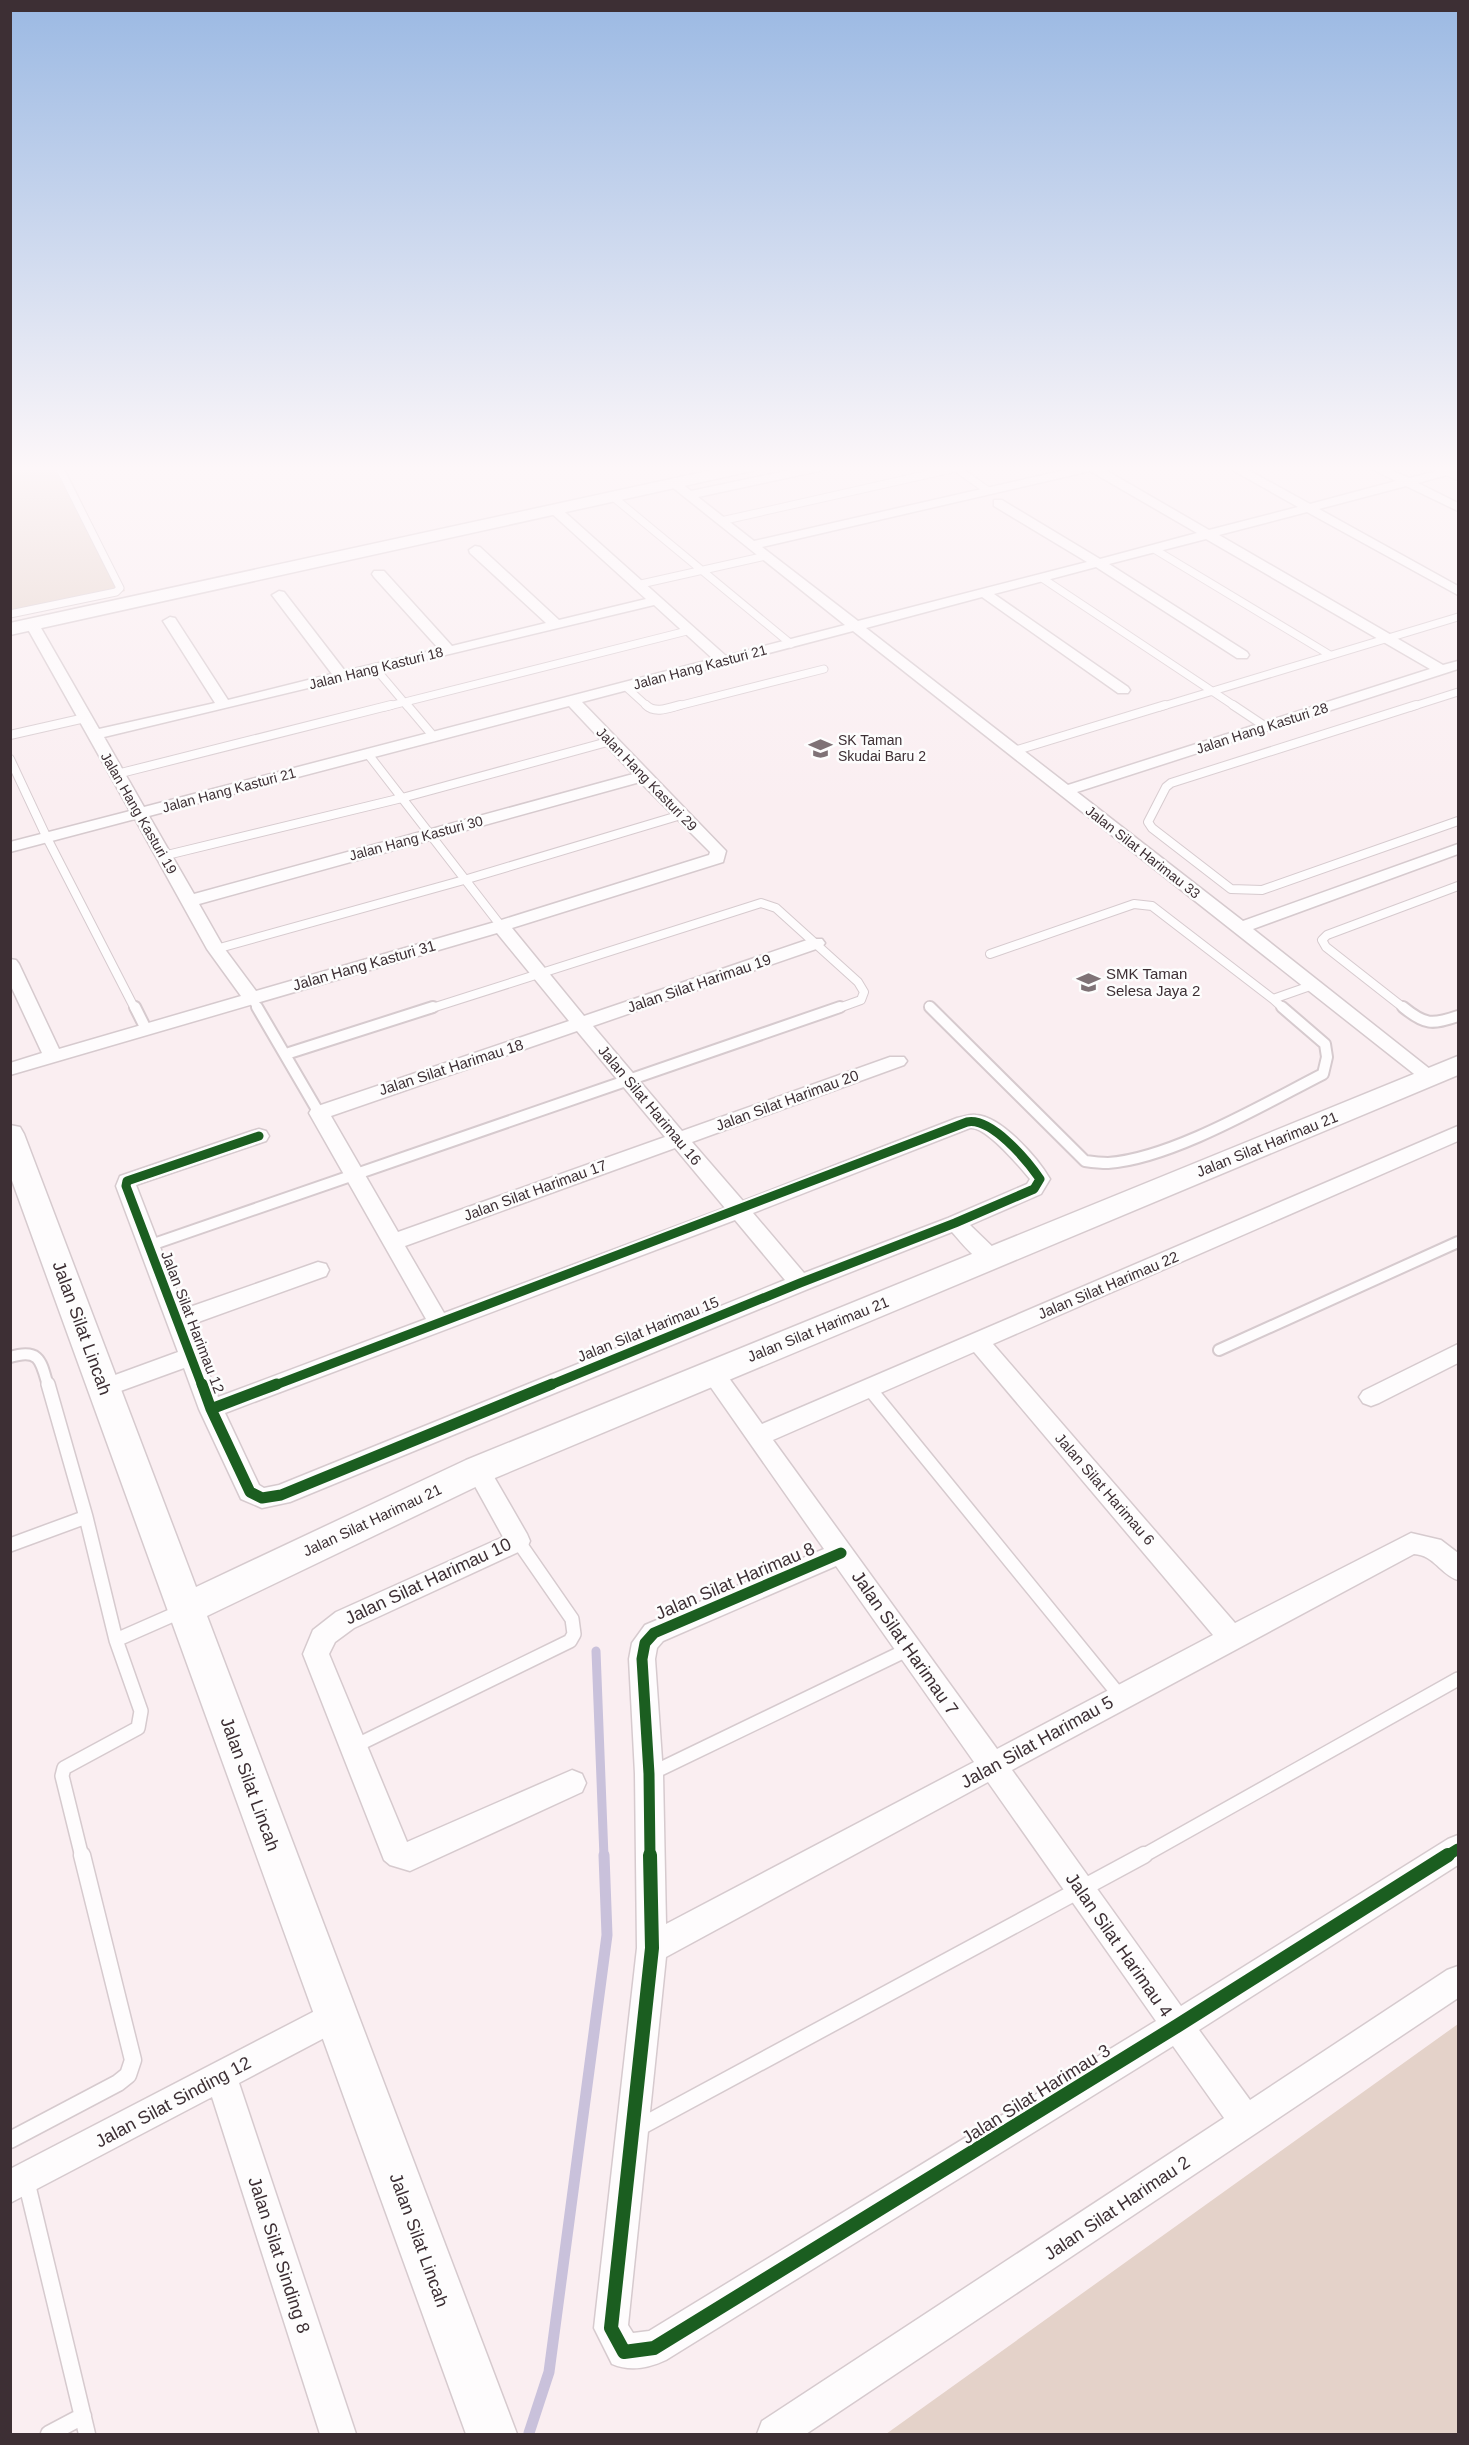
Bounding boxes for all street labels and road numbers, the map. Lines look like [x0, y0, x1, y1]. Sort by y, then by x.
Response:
street label: Jalan Hang Kasturi 21 [631, 641, 769, 693]
street label: Jalan Hang Kasturi 18 [307, 644, 445, 692]
street label: Jalan Hang Kasturi 28 [1194, 699, 1330, 757]
street label: Jalan Hang Kasturi 29 [593, 724, 701, 834]
street label: Jalan Hang Kasturi 19 [98, 749, 180, 877]
street label: Jalan Hang Kasturi 21 [160, 764, 298, 816]
street label: Jalan Silat Harimau 33 [1083, 802, 1204, 902]
street label: Jalan Hang Kasturi 30 [347, 812, 485, 864]
street label: Jalan Hang Kasturi 31 [291, 936, 437, 994]
street label: Jalan Silat Harimau 19 [625, 950, 773, 1016]
street label: Jalan Silat Harimau 18 [377, 1036, 525, 1098]
street label: Jalan Silat Harimau 16 [595, 1042, 705, 1168]
street label: Jalan Silat Harimau 20 [713, 1066, 861, 1134]
street label: Jalan Silat Harimau 21 [1194, 1108, 1340, 1180]
street label: Jalan Silat Harimau 17 [461, 1156, 609, 1224]
street label: Jalan Silat Harimau 22 [1035, 1248, 1181, 1322]
street label: Jalan Silat Harimau 12 [158, 1249, 228, 1395]
street label: Jalan Silat Lincah [48, 1258, 116, 1398]
street label: Jalan Silat Harimau 15 [575, 1293, 721, 1365]
street label: Jalan Silat Harimau 21 [745, 1293, 891, 1365]
street label: Jalan Silat Harimau 6 [1052, 1430, 1158, 1548]
street label: Jalan Silat Harimau 21 [300, 1480, 444, 1560]
street label: Jalan Silat Harimau 10 [342, 1534, 514, 1628]
street label: Jalan Silat Harimau 8 [652, 1538, 818, 1624]
street label: Jalan Silat Harimau 7 [848, 1567, 962, 1719]
street label: Jalan Silat Harimau 5 [957, 1692, 1117, 1792]
street label: Jalan Silat Lincah [216, 1714, 284, 1854]
street label: Jalan Silat Harimau 4 [1062, 1869, 1176, 2021]
street label: Jalan Silat Harimau 3 [958, 2040, 1114, 2148]
street label: Jalan Silat Sinding 12 [92, 2053, 254, 2151]
street label: Jalan Silat Harimau 2 [1040, 2152, 1194, 2264]
street label: Jalan Silat Lincah [385, 2170, 453, 2310]
street label: Jalan Silat Sinding 8 [244, 2174, 314, 2336]

